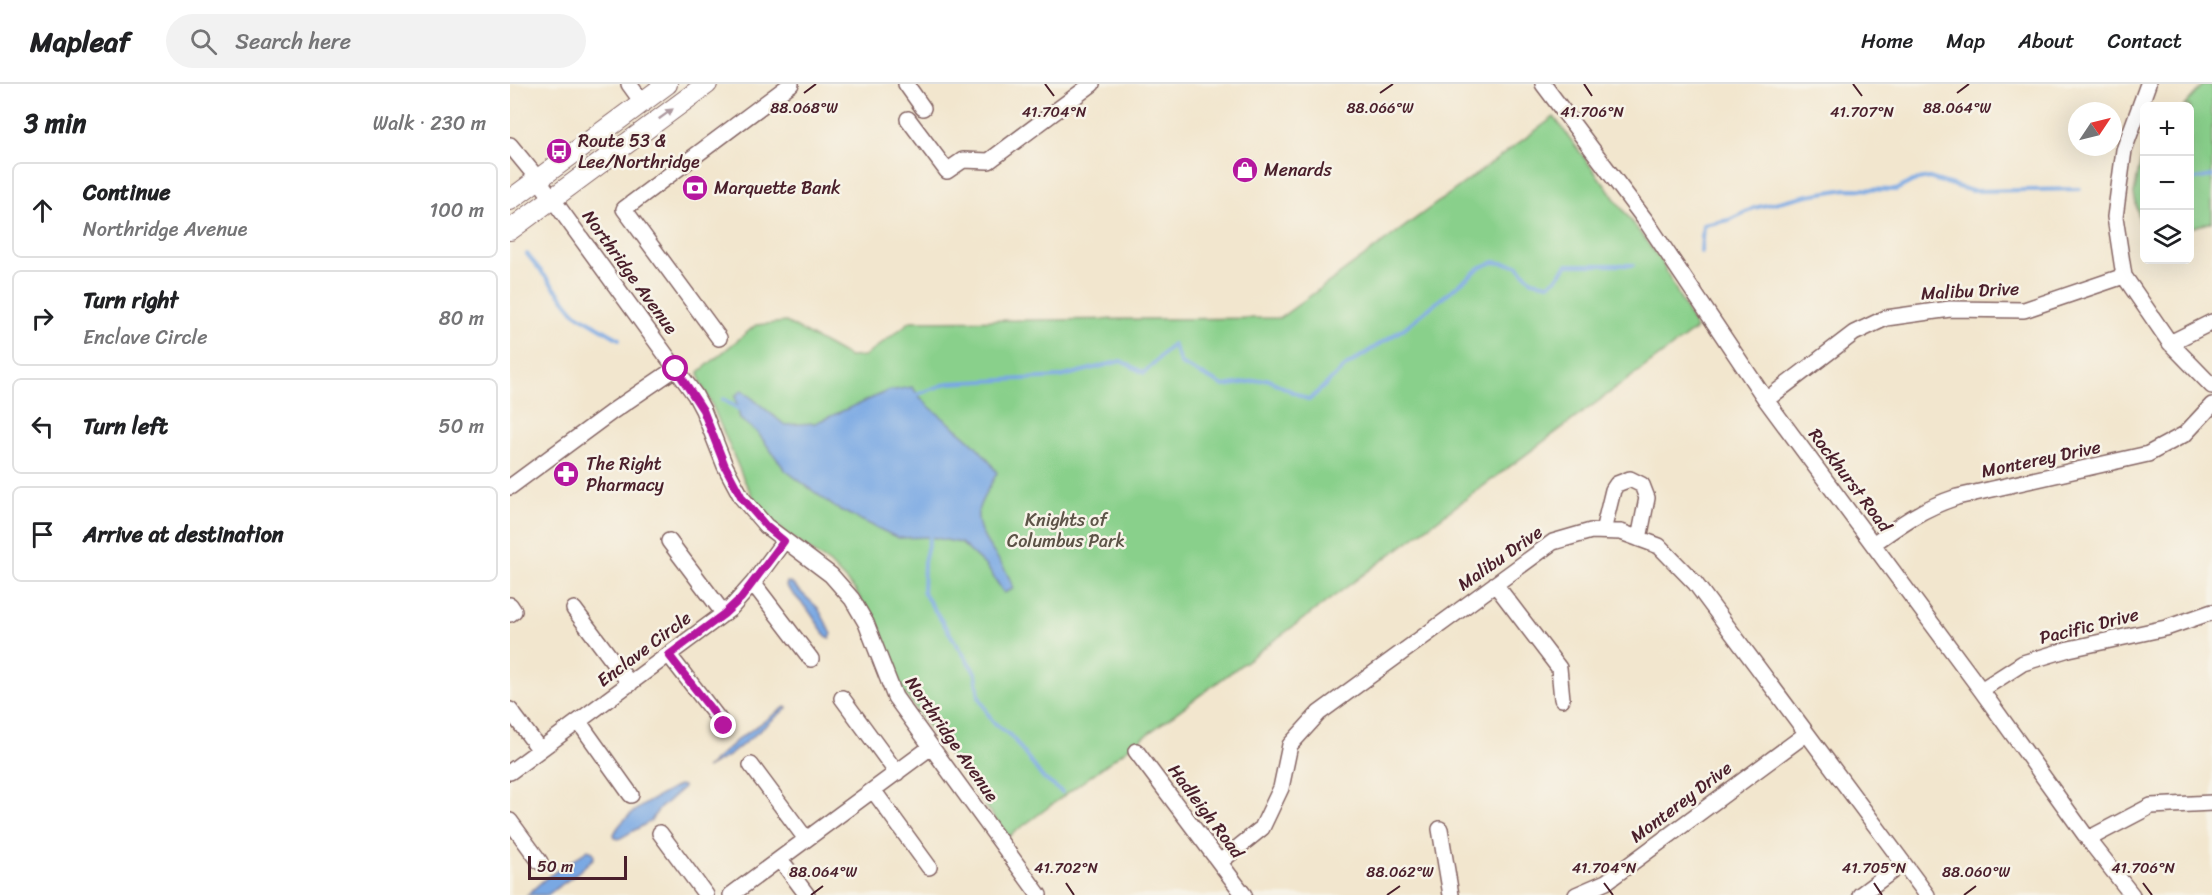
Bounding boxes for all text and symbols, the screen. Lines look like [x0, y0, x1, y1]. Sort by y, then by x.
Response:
search box [166, 14, 586, 68]
text: Mapleaf [30, 17, 130, 66]
text: Search here [235, 22, 351, 61]
text: Home [1861, 22, 1913, 60]
text: Map [1946, 22, 1985, 60]
text: About [2018, 22, 2075, 60]
text: Contact [2108, 22, 2182, 60]
icon: search [187, 25, 220, 58]
text: 88.068°W [770, 95, 838, 121]
text: 88.066°W [1346, 95, 1414, 121]
text: 88.064°W [1923, 95, 1991, 121]
text: 41.704°N [1022, 99, 1087, 125]
text: 41.706°N [1560, 99, 1624, 125]
text: 41.707°N [1830, 99, 1894, 125]
text: 3 min [24, 100, 86, 146]
north arrow [2068, 102, 2122, 156]
map controls [2140, 102, 2194, 264]
button: + [2140, 102, 2194, 156]
text: Walk · 230 m [373, 106, 486, 141]
one-way arrow [658, 108, 674, 120]
place label: Route 53 & Lee/Northridge [578, 125, 700, 178]
bus stop icon: Route 53 & Lee/Northridge [544, 136, 574, 166]
place label: Menards [1264, 154, 1333, 186]
shop icon: Menards [1230, 155, 1260, 185]
button: − [2140, 156, 2194, 210]
place label: Marquette Bank [714, 172, 841, 204]
text: Continue [83, 173, 171, 212]
bank icon: Marquette Bank [680, 173, 710, 203]
text: 100 m [430, 193, 484, 228]
icon: ahead [26, 194, 59, 227]
street label: Northridge Avenue [574, 203, 687, 342]
button: layers [2140, 210, 2194, 264]
text: Northridge Avenue [83, 212, 247, 247]
street label: Malibu Drive [1920, 272, 2020, 310]
text: Turn right [83, 281, 178, 320]
text: 80 m [439, 301, 484, 336]
icon: right [26, 302, 59, 335]
text: Enclave Circle [83, 320, 208, 355]
route start [662, 355, 688, 381]
text: Turn left [83, 407, 168, 446]
text: 50 m [439, 409, 484, 444]
icon: left [26, 410, 59, 443]
street label: Rockhurst Road [1800, 421, 1901, 540]
street label: Monterey Drive [1978, 431, 2104, 487]
place label: The Right Pharmacy [586, 448, 665, 501]
pharmacy icon: The Right Pharmacy [551, 459, 581, 489]
park label: Knights of Columbus Park [1007, 504, 1125, 557]
text: Arrive at destination [83, 515, 284, 554]
street label: Malibu Drive [1450, 517, 1550, 599]
icon: arrive [26, 518, 59, 551]
street label: Pacific Drive [2036, 598, 2142, 654]
street label: Enclave Circle [590, 602, 698, 696]
street label: Northridge Avenue [896, 669, 1008, 809]
route end [710, 712, 736, 738]
street label: Monterey Drive [1623, 753, 1739, 851]
street label: Hadleigh Road [1159, 756, 1254, 867]
text: 50 m [537, 852, 573, 881]
scale bar [528, 853, 627, 880]
text: 41.702°N [1034, 855, 1099, 881]
text: 41.704°N [1572, 855, 1637, 881]
text: 41.705°N [1842, 855, 1907, 881]
text: 41.706°N [2111, 855, 2175, 881]
text: 88.064°W [789, 859, 857, 885]
text: 88.062°W [1366, 859, 1434, 885]
text: 88.060°W [1942, 859, 2010, 885]

